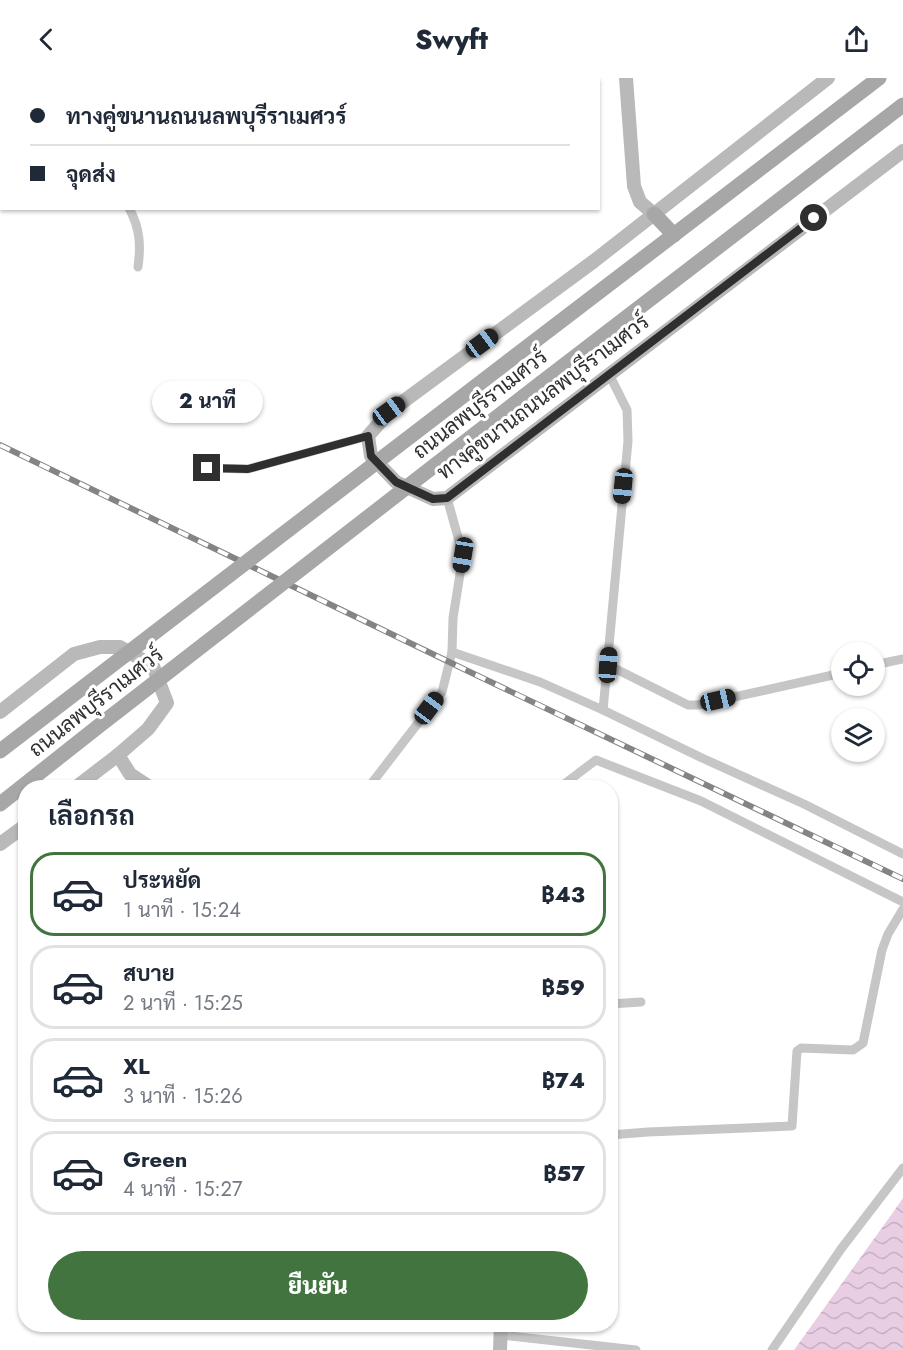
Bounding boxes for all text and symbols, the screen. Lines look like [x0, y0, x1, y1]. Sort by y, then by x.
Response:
text: Swyft [415, 20, 488, 59]
icon: back [30, 23, 63, 56]
icon: share [840, 23, 873, 56]
text: ทางคู่ขนานถนนลพบุรีราเมศวร์ [66, 100, 346, 132]
text: จุดส่ง [66, 158, 116, 190]
route start [800, 204, 827, 231]
street label: ทางคู่ขนานถนนลพบุรีราเมศวร์ [432, 309, 654, 485]
car [462, 325, 502, 361]
street label: ถนนลพบุรีราเมศวร์ [408, 344, 552, 464]
callout: 2 นาที [152, 381, 262, 423]
text: 2 นาที [179, 387, 236, 416]
car [369, 393, 409, 429]
route end [193, 454, 220, 481]
car [612, 467, 634, 505]
car [451, 536, 475, 574]
street label: ถนนลพบุรีราเมศวร์ [22, 640, 170, 764]
map controls [831, 642, 885, 762]
button: locate [831, 642, 885, 696]
car [598, 646, 618, 684]
car [698, 687, 738, 713]
car [411, 688, 447, 728]
button: layers [831, 708, 885, 762]
text: เลือกรถ [48, 796, 135, 835]
text: ประหยัด [123, 864, 201, 896]
icon: car [51, 867, 105, 921]
text: ฿43 [541, 878, 585, 910]
text: 1 นาที · 15:24 [123, 896, 241, 925]
text: สบาย [123, 957, 175, 989]
icon: car [51, 960, 105, 1014]
text: ฿59 [542, 971, 585, 1003]
text: 2 นาที · 15:25 [123, 989, 243, 1018]
text: XL [123, 1050, 150, 1082]
icon: car [51, 1053, 105, 1107]
text: ฿74 [542, 1064, 585, 1096]
text: 3 นาที · 15:26 [123, 1082, 243, 1111]
text: Green [123, 1143, 187, 1175]
icon: car [51, 1146, 105, 1200]
text: ฿57 [543, 1157, 585, 1189]
text: 4 นาที · 15:27 [123, 1175, 242, 1204]
button: ยืนยัน [48, 1251, 588, 1320]

